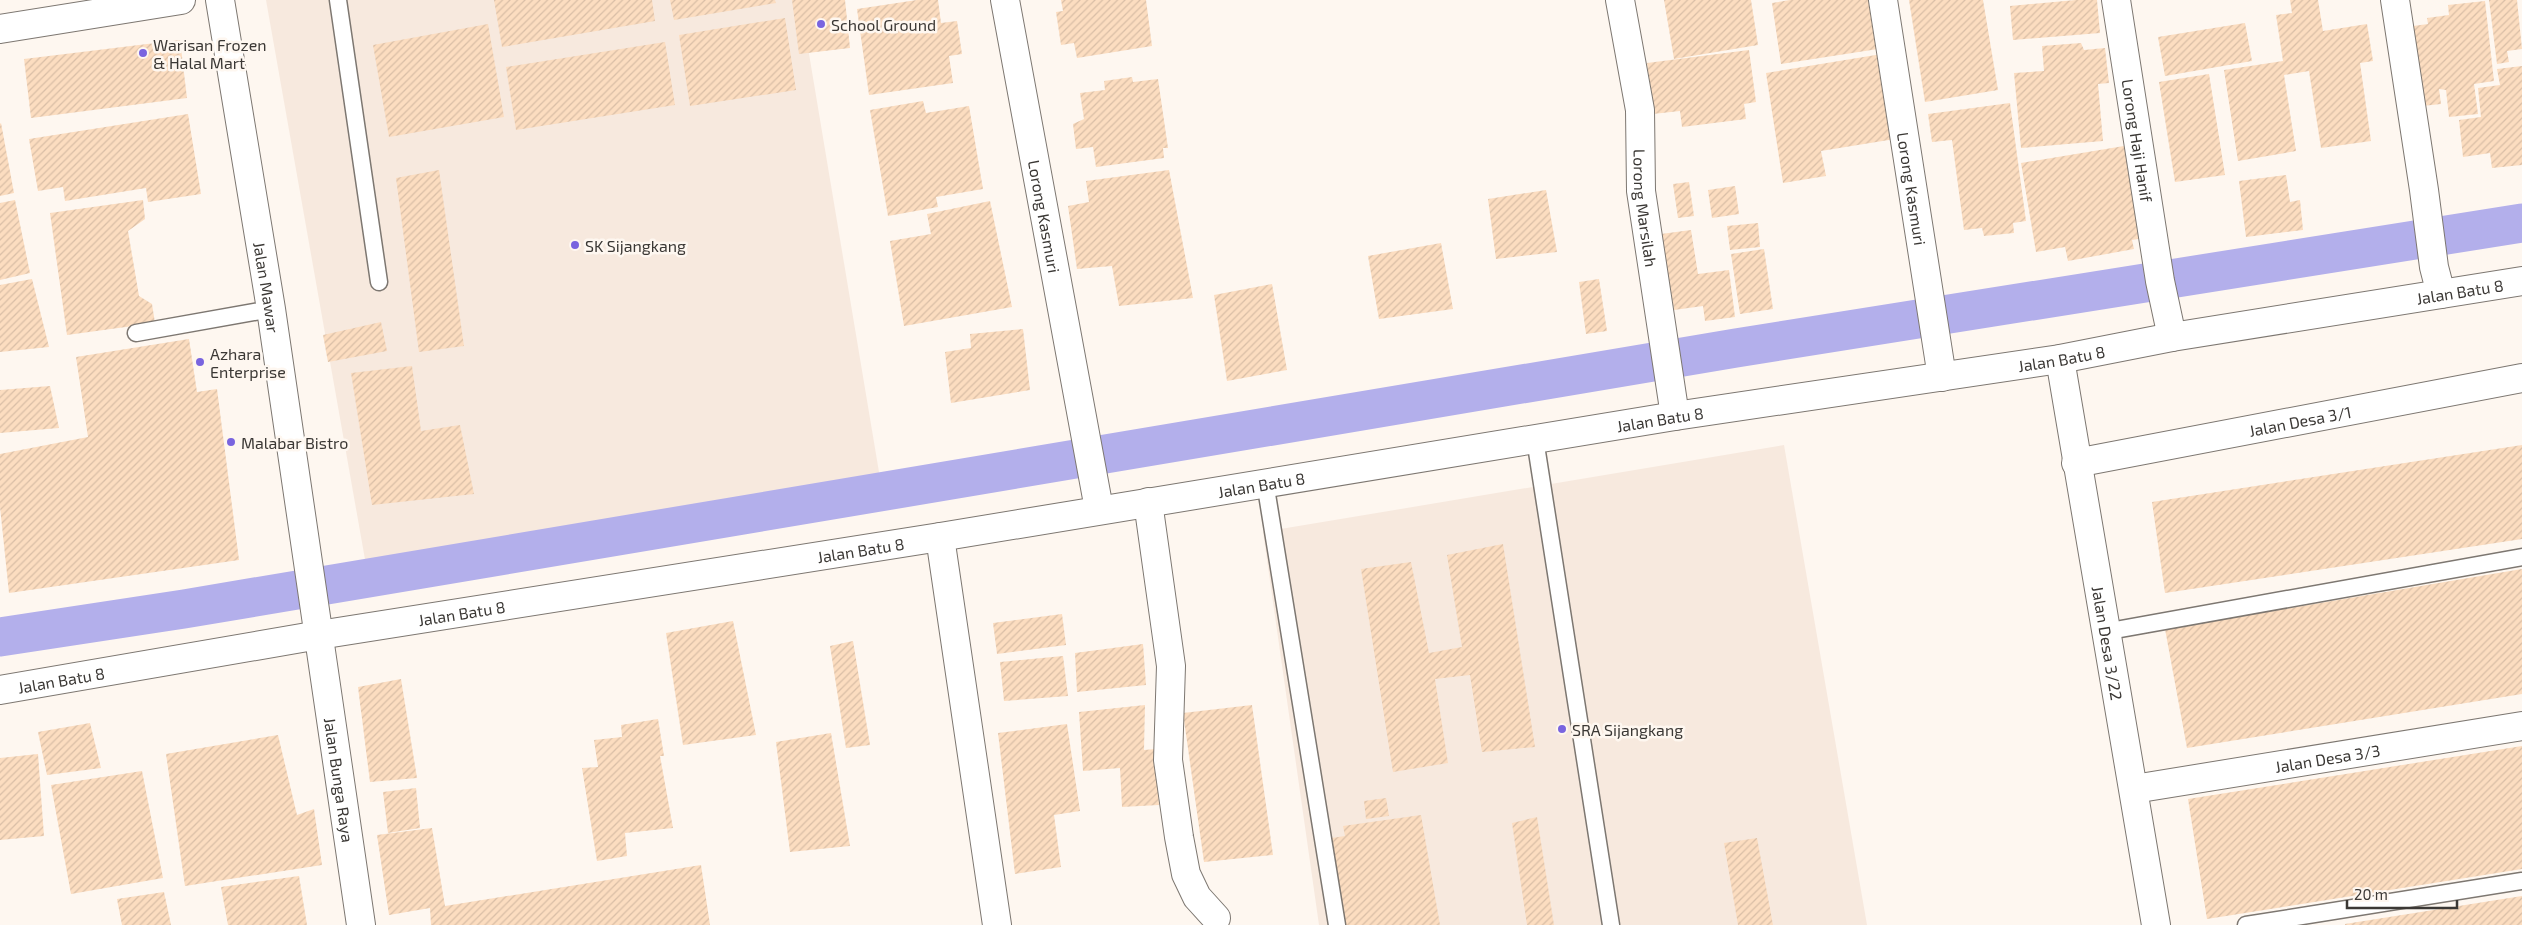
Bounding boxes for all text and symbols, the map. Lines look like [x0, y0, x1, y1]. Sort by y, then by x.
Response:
place label: School Ground [831, 15, 936, 34]
marker: School Ground [815, 18, 827, 30]
place label: Warisan Frozen & Halal Mart [153, 35, 267, 72]
marker: Warisan Frozen & Halal Mart [137, 47, 149, 59]
street label: Lorong Haji Hanif [2119, 77, 2157, 204]
street label: Lorong Kasmuri [1894, 131, 1931, 247]
street label: Lorong Marsilah [1631, 149, 1662, 268]
street label: Lorong Kasmuri [1025, 158, 1065, 274]
place label: SK Sijangkang [585, 236, 686, 256]
marker: SK Sijangkang [569, 239, 581, 251]
street label: Jalan Mawar [251, 240, 284, 334]
street label: Jalan Batu 8 [2415, 275, 2505, 307]
street label: Jalan Batu 8 [2017, 341, 2106, 375]
place label: Azhara Enterprise [210, 344, 286, 381]
marker: Azhara Enterprise [194, 356, 206, 368]
street label: Jalan Desa 3/1 [2247, 401, 2353, 439]
street label: Jalan Batu 8 [1615, 402, 1705, 435]
place label: Malabar Bistro [241, 433, 348, 452]
marker: Malabar Bistro [225, 436, 237, 448]
street label: Jalan Batu 8 [1216, 468, 1306, 501]
street label: Jalan Batu 8 [816, 533, 906, 566]
street label: Jalan Desa 3/22 [2089, 584, 2127, 702]
street label: Jalan Batu 8 [417, 596, 506, 629]
street label: Jalan Batu 8 [16, 663, 106, 696]
street label: Jalan Bunga Raya [321, 716, 358, 844]
place label: SRA Sijangkang [1572, 720, 1683, 740]
marker: SRA Sijangkang [1556, 723, 1568, 735]
street label: Jalan Desa 3/3 [2273, 740, 2382, 775]
scale bar [2347, 878, 2457, 910]
text: 20 m [2354, 885, 2388, 903]

